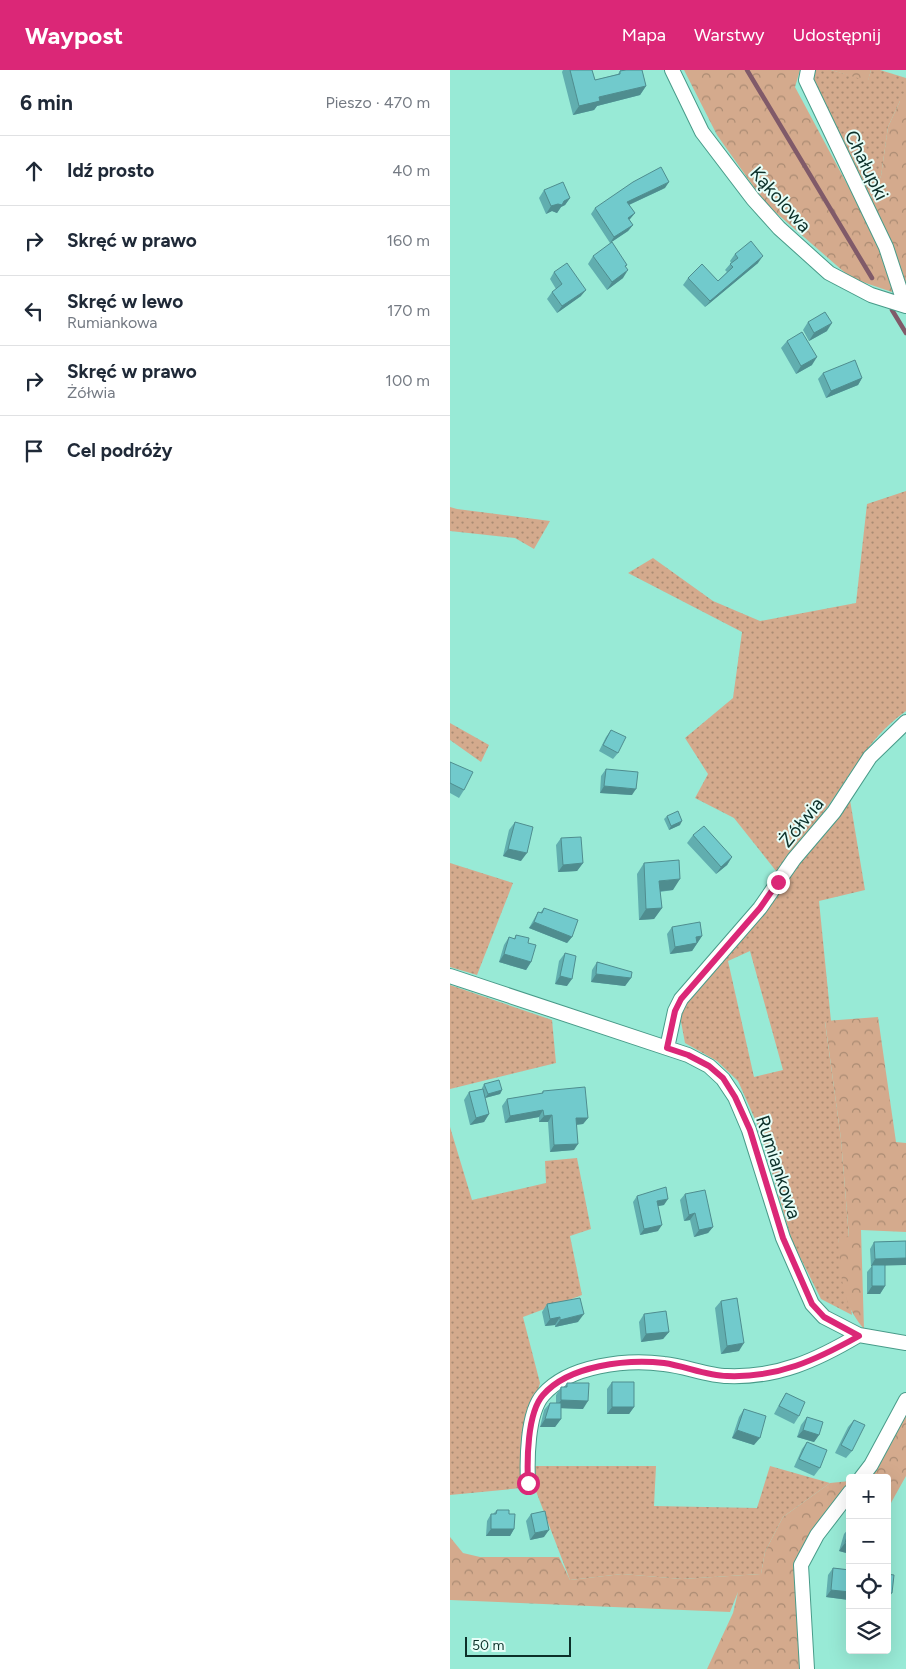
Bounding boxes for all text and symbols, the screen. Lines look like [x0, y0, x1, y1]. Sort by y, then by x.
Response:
text: Waypost [25, 21, 123, 50]
text: Mapa [622, 24, 666, 46]
text: Warstwy [694, 24, 765, 46]
text: Udostępnij [793, 24, 881, 46]
text: 6 min [20, 90, 73, 115]
text: Pieszo · 470 m [325, 93, 430, 112]
street label: Chałupki [840, 127, 893, 204]
icon: ahead [20, 157, 48, 185]
text: Idź prosto [67, 159, 154, 182]
text: 40 m [392, 161, 430, 180]
street label: Kąkolowa [745, 162, 816, 237]
icon: right [20, 227, 48, 255]
text: Skręć w prawo [67, 229, 197, 252]
text: 160 m [387, 231, 430, 250]
text: Skręć w lewo [67, 290, 183, 313]
icon: left [20, 297, 48, 325]
text: 170 m [387, 301, 430, 320]
text: Rumiankowa [67, 313, 158, 332]
text: Skręć w prawo [67, 360, 197, 383]
icon: right [20, 367, 48, 395]
text: 100 m [385, 371, 430, 390]
text: Żółwia [67, 383, 115, 402]
icon: arrive [20, 437, 48, 465]
text: Cel podróży [67, 439, 173, 462]
street label: Żółwia [774, 793, 828, 852]
route end [767, 871, 790, 894]
street label: Rumiankowa [751, 1112, 806, 1222]
route start [517, 1472, 540, 1495]
map controls [846, 1474, 891, 1654]
button: + [846, 1474, 891, 1519]
button: − [846, 1519, 891, 1564]
button: locate [846, 1564, 891, 1609]
button: layers [846, 1609, 891, 1654]
scale bar [465, 1634, 571, 1657]
text: 50 m [472, 1637, 504, 1654]

